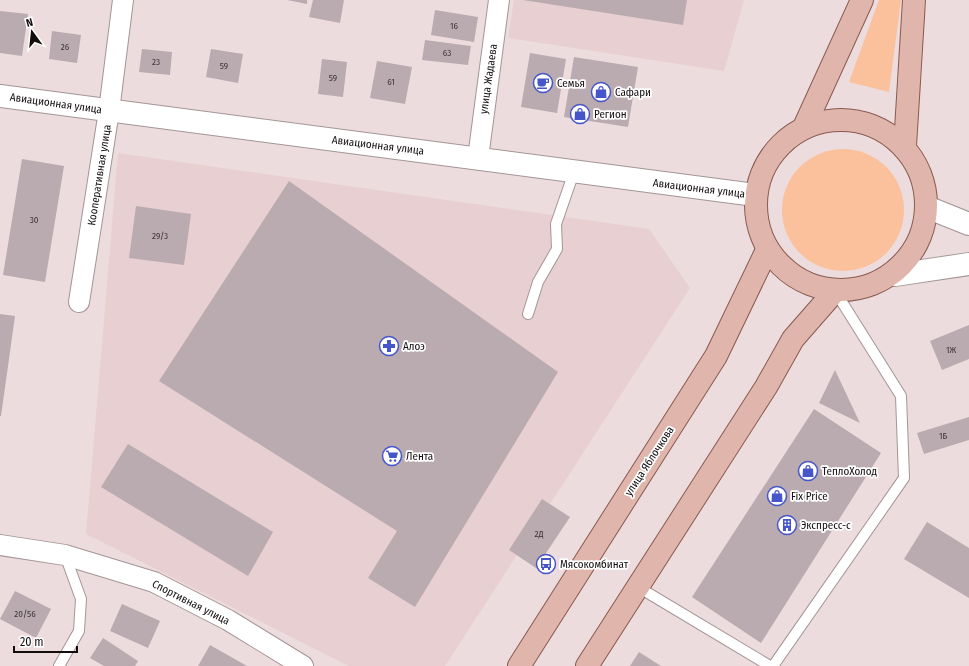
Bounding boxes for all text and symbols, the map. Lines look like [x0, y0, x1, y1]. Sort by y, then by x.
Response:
north arrow [12, 12, 52, 52]
text: N [25, 16, 34, 30]
house number: 16 [450, 21, 459, 31]
house number: 26 [61, 42, 70, 52]
street label: улица Жадаева [477, 43, 500, 115]
house number: 63 [443, 48, 451, 58]
house number: 23 [152, 57, 160, 67]
house number: 59 [220, 61, 228, 71]
cafe icon: Семья [532, 72, 554, 94]
house number: 59 [329, 73, 337, 83]
house number: 61 [387, 77, 395, 87]
place label: Семья [557, 77, 585, 90]
shop icon: Сафари [590, 81, 612, 103]
place label: Сафари [615, 86, 651, 99]
street label: Авиационная улица [9, 91, 103, 116]
shop icon: Регион [569, 103, 591, 125]
place label: Регион [594, 108, 627, 121]
street label: Кооперативная улица [85, 124, 114, 227]
street label: Авиационная улица [331, 133, 425, 158]
street label: Авиационная улица [652, 176, 746, 201]
house number: 30 [30, 215, 39, 225]
house number: 29/3 [152, 231, 168, 241]
pharmacy icon: Алоэ [378, 335, 400, 357]
place label: Алоэ [403, 340, 425, 353]
house number: 1Ж [946, 345, 956, 355]
street label: улица Яблочкова [622, 424, 677, 498]
house number: 1Б [939, 431, 947, 441]
supermarket icon: Лента [381, 445, 403, 467]
place label: Лента [406, 450, 433, 463]
shop icon: ТеплоХолод [797, 460, 819, 482]
place label: ТеплоХолод [822, 465, 877, 478]
shop icon: Fix Price [766, 485, 788, 507]
place label: Fix Price [791, 490, 828, 503]
building icon: Экспресс-с [776, 514, 798, 536]
place label: Экспресс-с [801, 519, 851, 532]
house number: 2Д [535, 529, 543, 539]
bus stop icon: Мясокомбинат [535, 553, 557, 575]
place label: Мясокомбинат [560, 558, 629, 571]
street label: Спортивная улица [150, 577, 232, 628]
house number: 20/56 [14, 609, 36, 619]
scale bar [14, 628, 77, 654]
text: 20 m [20, 635, 44, 649]

